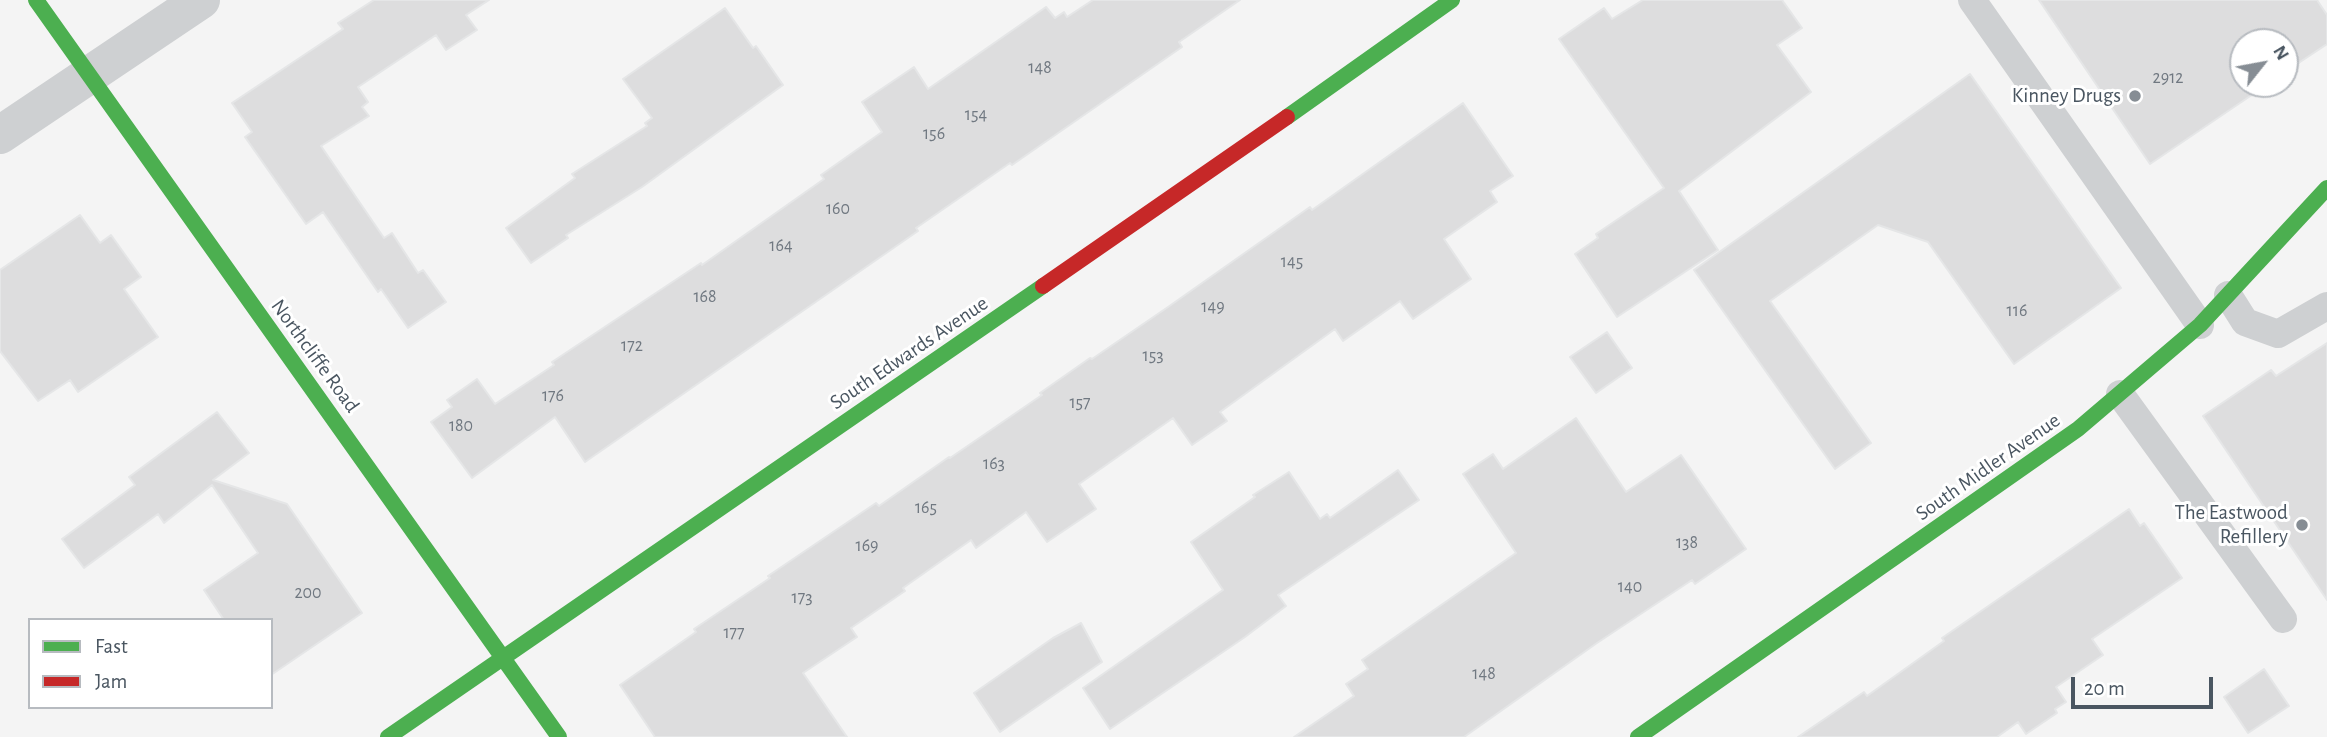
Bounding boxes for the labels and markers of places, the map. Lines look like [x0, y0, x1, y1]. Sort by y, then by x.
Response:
place label: Kinney Drugs [2012, 83, 2121, 109]
marker: Kinney Drugs [2127, 88, 2143, 104]
place label: The Eastwood Refillery [2175, 500, 2288, 550]
marker: The Eastwood Refillery [2294, 517, 2310, 533]

